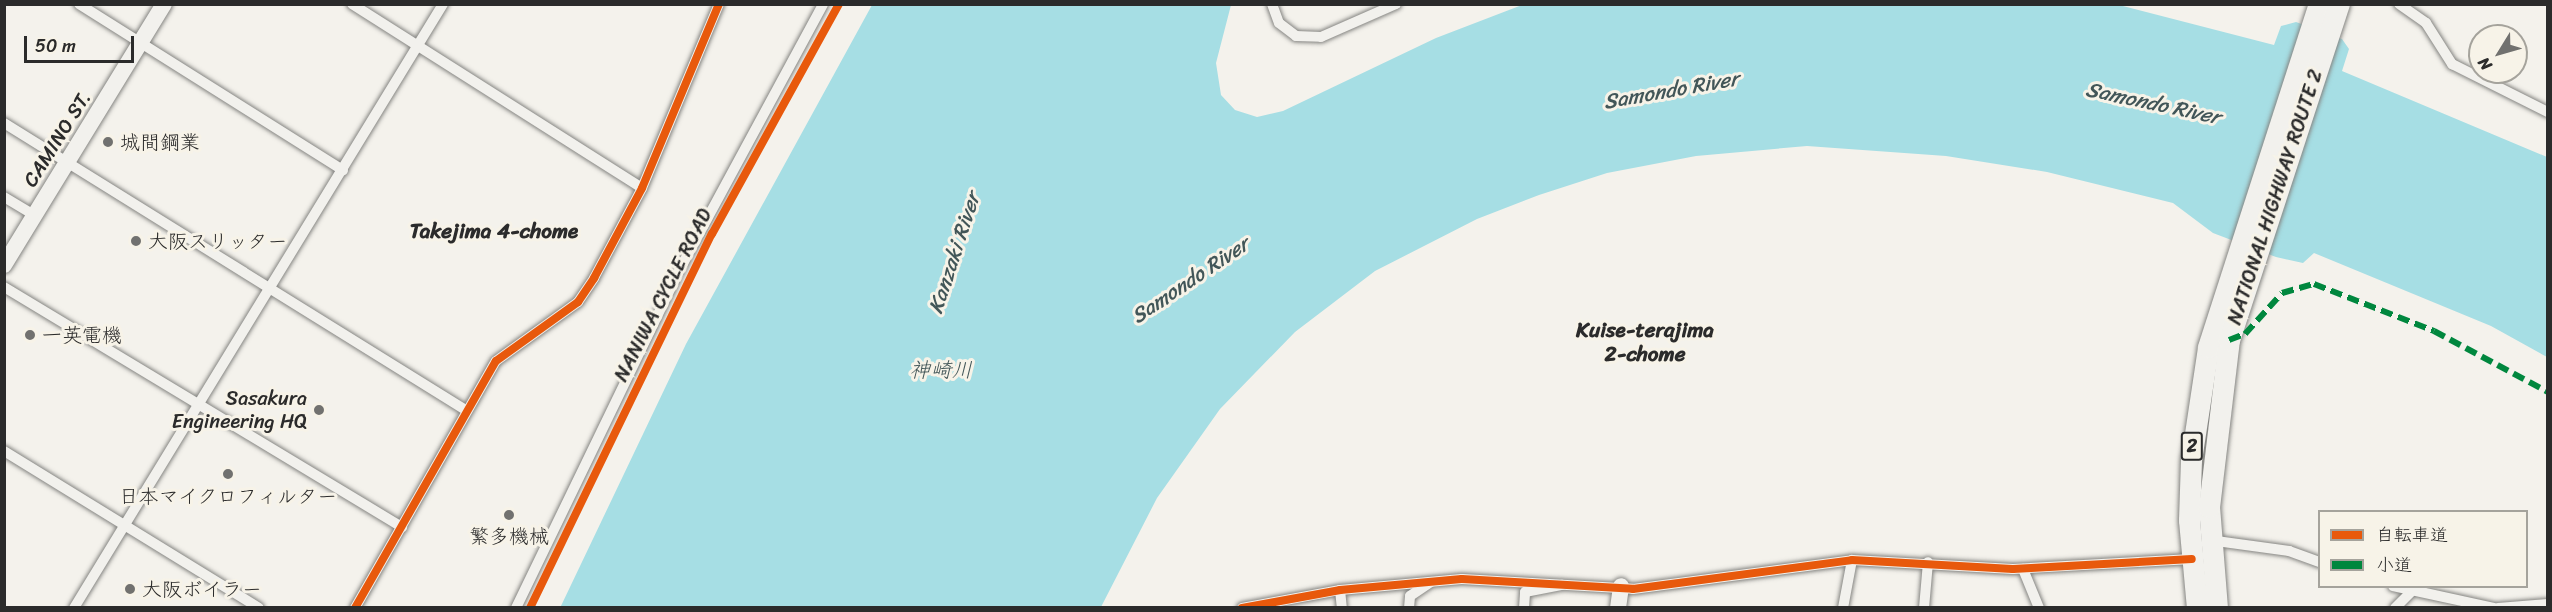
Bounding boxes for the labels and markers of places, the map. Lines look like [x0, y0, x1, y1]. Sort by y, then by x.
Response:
place label: 城間鋼業 [120, 130, 200, 154]
marker: 城間鋼業 [101, 135, 115, 149]
place label: 大阪スリッター [148, 229, 288, 253]
marker: 大阪スリッター [129, 234, 143, 248]
place label: 一英電機 [42, 323, 122, 347]
marker: 一英電機 [23, 328, 37, 342]
place label: Sasakura Engineering HQ [172, 386, 307, 433]
marker: Sasakura Engineering HQ [312, 403, 326, 417]
marker: 日本マイクロフィルター [221, 467, 235, 481]
place label: 日本マイクロフィルター [118, 484, 338, 508]
marker: 繁多機械 [502, 508, 516, 522]
place label: 繁多機械 [469, 524, 549, 548]
place label: 大阪ボイラー [142, 577, 262, 601]
marker: 大阪ボイラー [123, 582, 137, 596]

